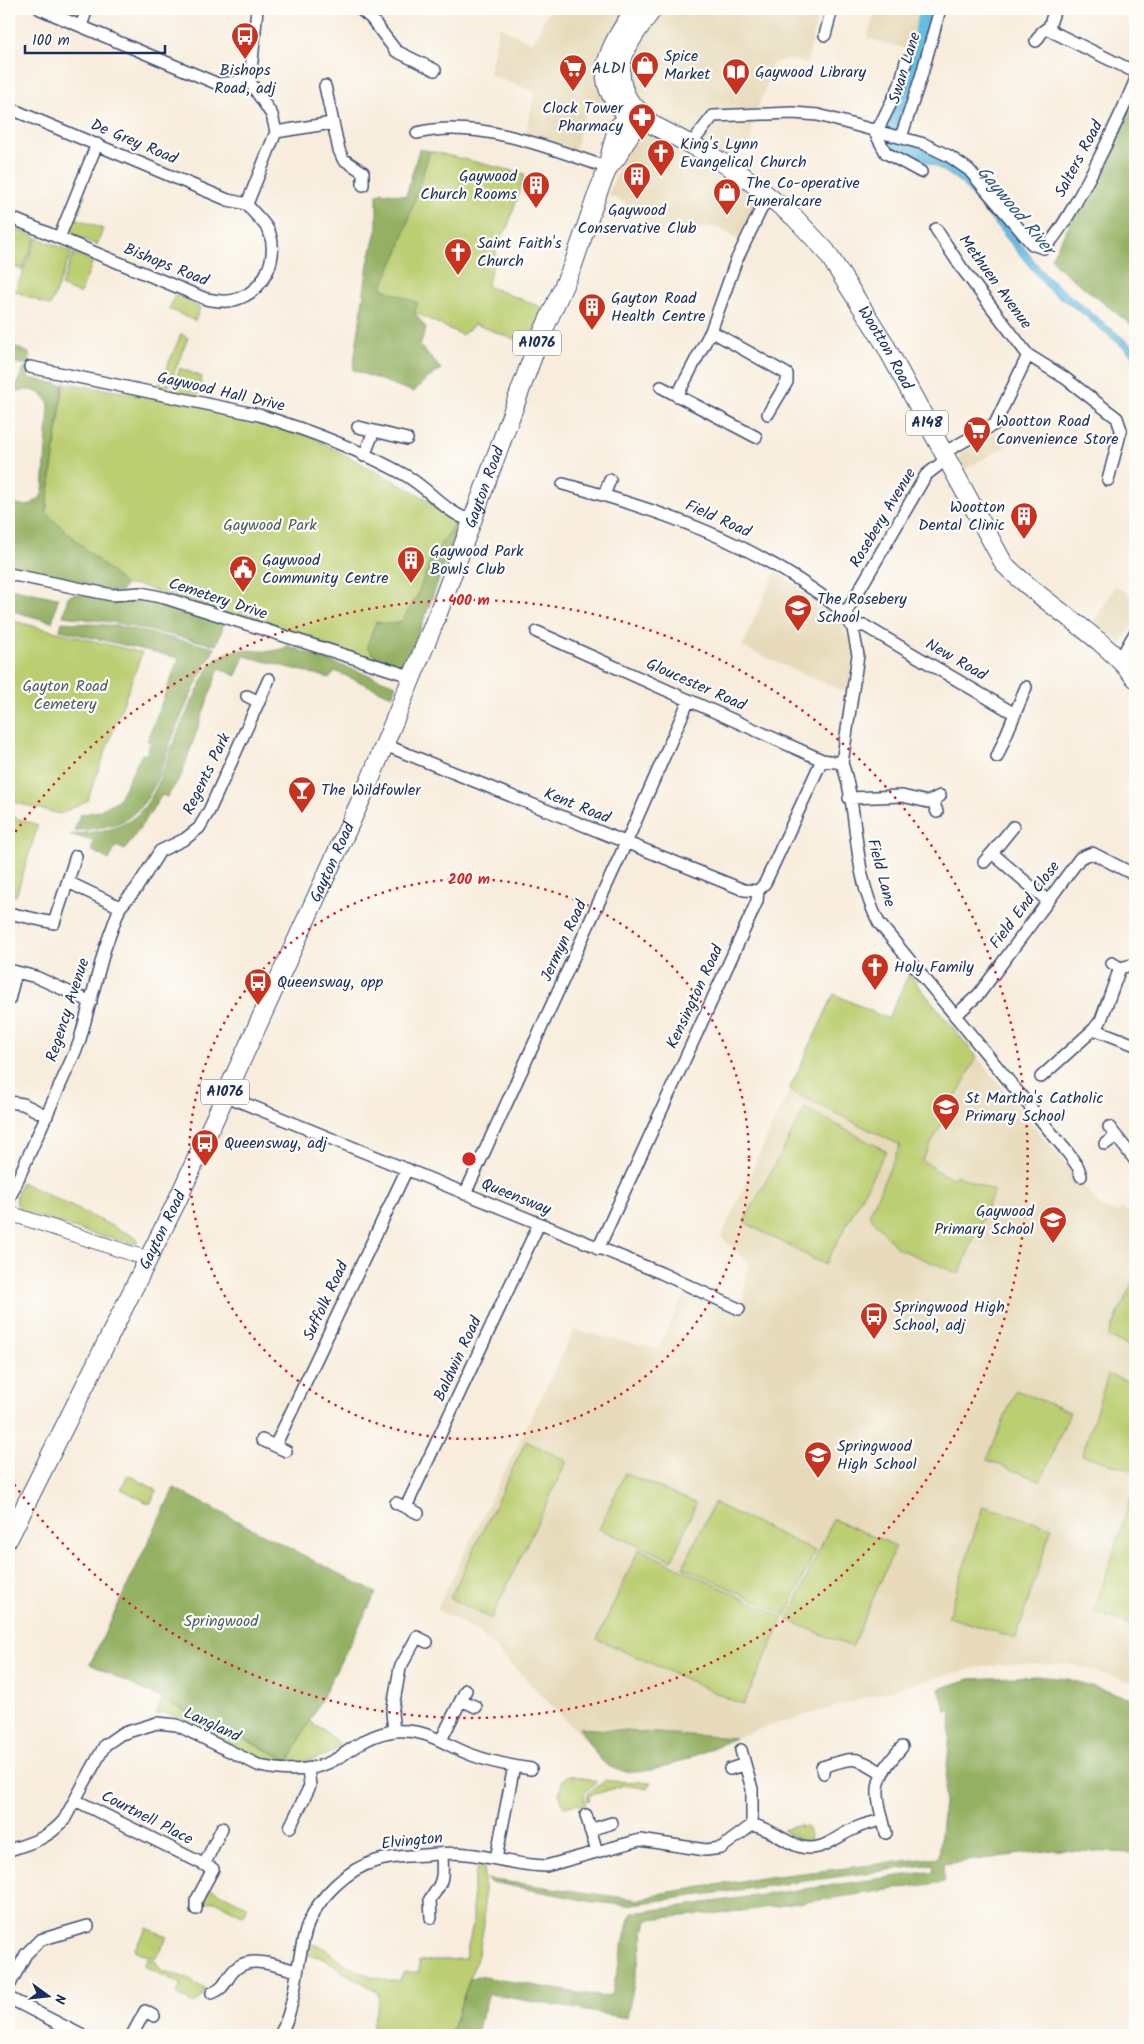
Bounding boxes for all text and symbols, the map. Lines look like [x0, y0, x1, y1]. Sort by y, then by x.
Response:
bus stop icon: Bishops Road, adj [230, 21, 260, 60]
scale bar [25, 22, 165, 54]
text: 100 m [32, 29, 70, 53]
street label: Swan Lane [882, 29, 928, 107]
place label: Spice Market [664, 44, 711, 87]
shop icon: Spice Market [630, 50, 660, 89]
supermarket icon: ALDI [558, 53, 588, 92]
place label: ALDI [592, 56, 626, 81]
library icon: Gaywood Library [721, 57, 751, 96]
place label: Bishops Road, adj [214, 58, 277, 101]
place label: Gaywood Library [755, 60, 866, 85]
place label: Clock Tower Pharmacy [542, 96, 625, 139]
pharmacy icon: Clock Tower Pharmacy [627, 102, 657, 141]
street label: De Grey Road [87, 112, 182, 172]
street label: Salters Road [1048, 115, 1110, 202]
place label: King's Lynn Evangelical Church [680, 132, 806, 175]
church icon: King's Lynn Evangelical Church [646, 138, 676, 177]
water label: Gaywood River [969, 160, 1064, 265]
building icon: Gaywood Conservative Club [622, 161, 652, 200]
place label: Gaywood Church Rooms [420, 164, 518, 207]
building icon: Gaywood Church Rooms [521, 170, 551, 209]
place label: The Co-operative Funeralcare [746, 171, 860, 214]
shop icon: The Co-operative Funeralcare [712, 177, 742, 216]
place label: Gaywood Conservative Club [578, 198, 697, 241]
street label: Methuen Avenue [952, 230, 1038, 334]
place label: Saint Faith's Church [477, 231, 562, 274]
street label: Bishops Road [120, 237, 213, 294]
church icon: Saint Faith's Church [443, 237, 473, 276]
place label: Gayton Road Health Centre [611, 286, 706, 329]
building icon: Gayton Road Health Centre [577, 292, 607, 331]
street label: Wootton Road [851, 301, 920, 395]
road number: A1076 [513, 330, 561, 356]
street label: Gaywood Hall Drive [155, 365, 287, 419]
place label: Wootton Road Convenience Store [996, 409, 1119, 452]
road number: A148 [906, 410, 948, 436]
supermarket icon: Wootton Road Convenience Store [962, 415, 992, 454]
street label: Gayton Road [458, 442, 511, 532]
street label: Rosebery Avenue [843, 463, 923, 573]
street label: Field Road [681, 493, 756, 545]
place label: Wootton Dental Clinic [918, 495, 1005, 538]
building icon: Wootton Dental Clinic [1009, 501, 1039, 540]
park label: Gaywood Park [223, 513, 317, 538]
place label: Gaywood Park Bowls Club [430, 539, 524, 582]
building icon: Gaywood Park Bowls Club [396, 545, 426, 584]
place label: Gaywood Community Centre [262, 548, 388, 591]
public building icon: Gaywood Community Centre [228, 554, 258, 593]
street label: Cemetery Drive [165, 571, 271, 627]
place label: The Rosebery School [817, 587, 907, 630]
text: 400 m [448, 589, 490, 613]
school or university icon: The Rosebery School [783, 593, 813, 632]
street label: New Road [921, 632, 992, 688]
street label: Gloucester Road [642, 652, 751, 719]
park label: Gayton Road Cemetery [22, 674, 109, 717]
street label: Regents Park [176, 728, 238, 819]
bar icon: The Wildfowler [287, 775, 317, 814]
place label: The Wildfowler [321, 778, 422, 803]
street label: Kent Road [540, 781, 615, 831]
street label: Gayton Road [303, 818, 362, 906]
street label: Field Lane [860, 836, 902, 910]
street label: Field End Close [983, 856, 1067, 954]
text: 200 m [448, 868, 490, 892]
street label: Jermyn Road [534, 895, 594, 986]
street label: Kensington Road [660, 940, 731, 1053]
church icon: Holy Family [860, 952, 890, 991]
street label: Regency Avenue [39, 955, 97, 1065]
place label: Holy Family [894, 955, 974, 980]
bus stop icon: Queensway, opp [243, 967, 273, 1006]
place label: Queensway, opp [277, 970, 383, 995]
road number: A1076 [201, 1080, 249, 1104]
place label: St Martha's Catholic Primary School [965, 1086, 1103, 1129]
school or university icon: St Martha's Catholic Primary School [931, 1092, 961, 1131]
bus stop icon: Queensway, adj [190, 1128, 220, 1167]
place label: Queensway, adj [224, 1131, 328, 1156]
centre of rings [460, 1150, 478, 1168]
street label: Queensway [477, 1172, 555, 1223]
street label: Gayton Road [132, 1186, 193, 1274]
place label: Gaywood Primary School [934, 1199, 1035, 1242]
school or university icon: Gaywood Primary School [1038, 1205, 1068, 1244]
street label: Suffolk Road [297, 1256, 356, 1345]
place label: Springwood High School, adj [893, 1295, 1005, 1338]
bus stop icon: Springwood High School, adj [859, 1301, 889, 1340]
street label: Baldwin Road [427, 1311, 489, 1406]
place label: Springwood High School [837, 1434, 917, 1477]
school or university icon: Springwood High School [803, 1440, 833, 1479]
park label: Springwood [184, 1609, 259, 1634]
street label: Langland [179, 1701, 246, 1749]
street label: Courtnell Place [97, 1784, 197, 1852]
street label: Elvington [380, 1825, 444, 1857]
north arrow [22, 1972, 72, 2022]
text: N [48, 1992, 71, 2006]

